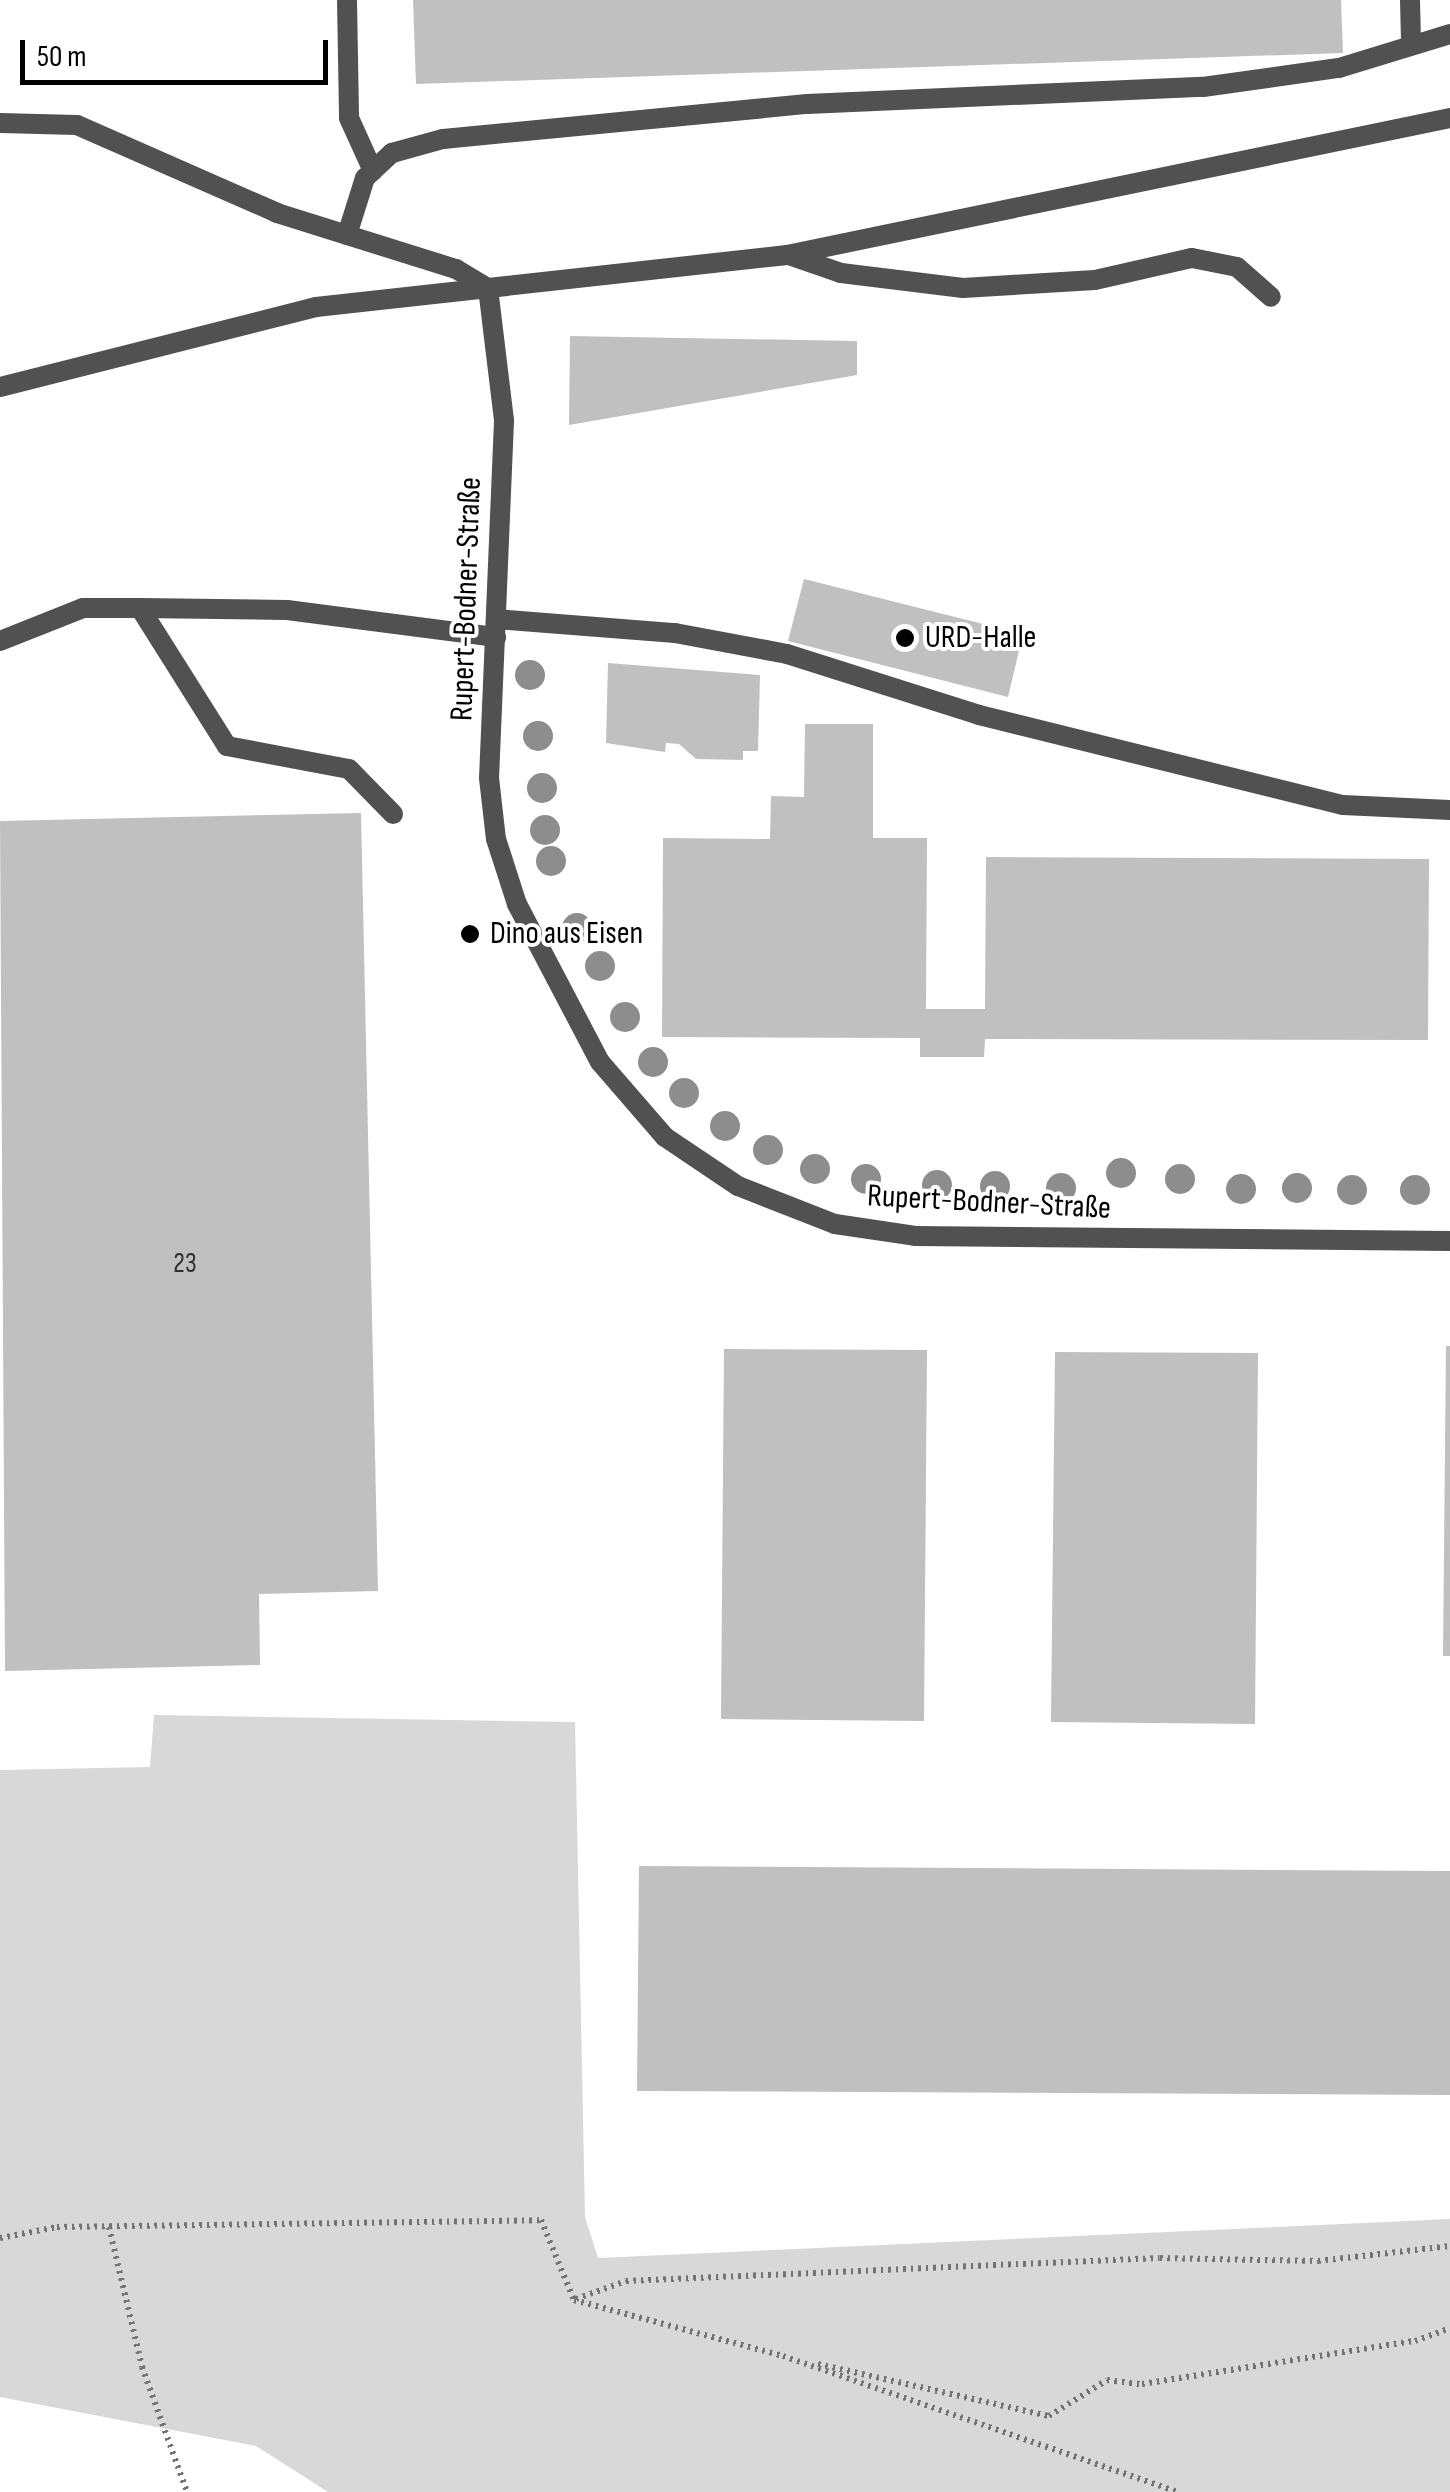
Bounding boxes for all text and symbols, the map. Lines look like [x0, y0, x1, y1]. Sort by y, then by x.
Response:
scale bar [25, 20, 332, 82]
text: 50 m [37, 39, 86, 75]
street label: Rupert-Bodner-Straße [444, 476, 490, 722]
place label: URD-Halle [925, 619, 1036, 657]
marker: URD-Halle [894, 627, 916, 649]
place label: Dino aus Eisen [490, 915, 643, 953]
marker: Dino aus Eisen [459, 923, 481, 945]
street label: Rupert-Bodner-Straße [866, 1177, 1112, 1229]
house number: 23 [173, 1247, 197, 1281]

